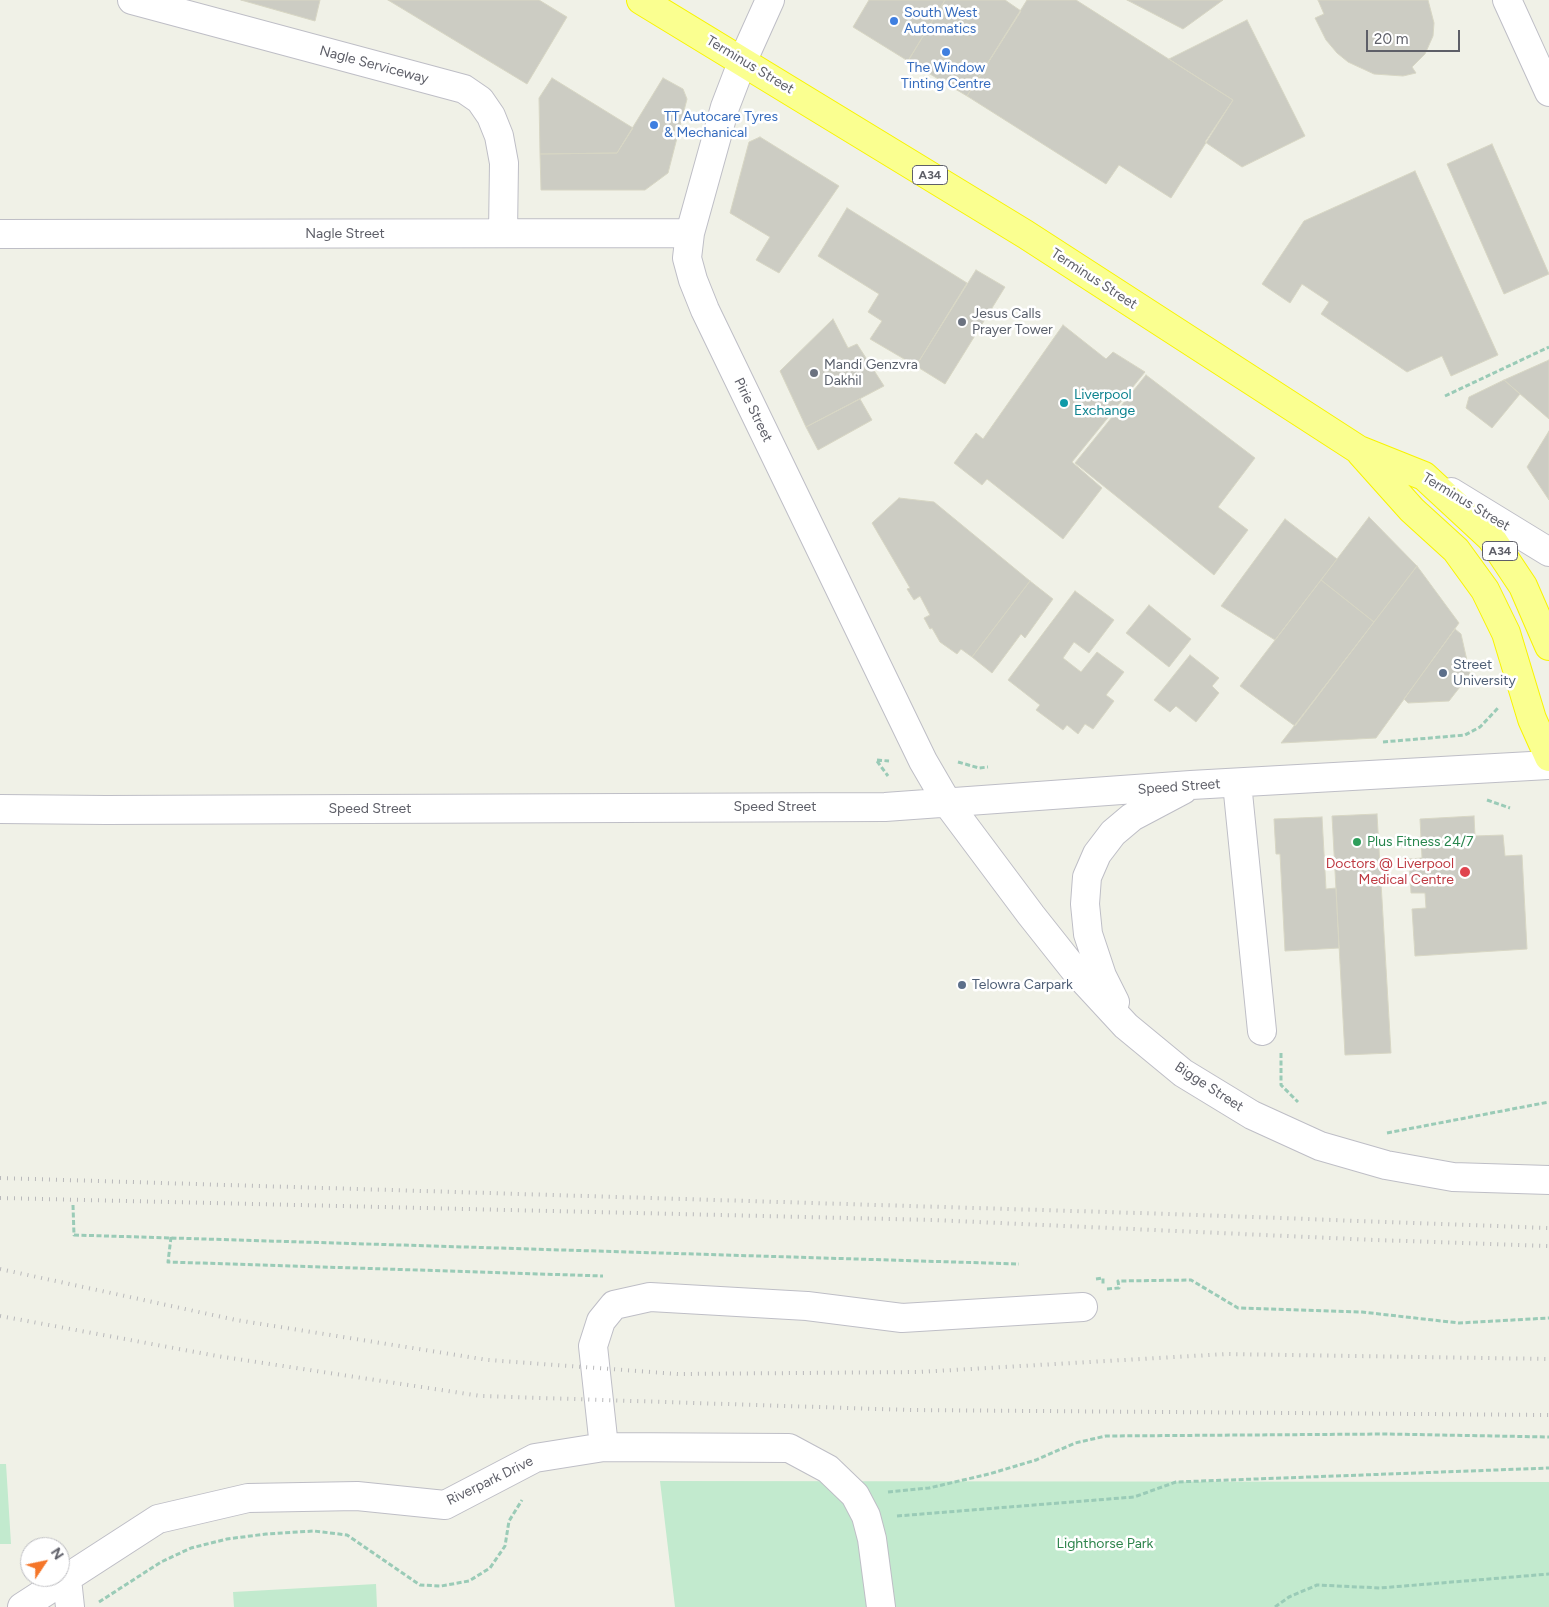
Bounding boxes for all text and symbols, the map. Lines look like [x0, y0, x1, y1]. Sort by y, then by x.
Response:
place label: South West Automatics [904, 5, 977, 38]
marker: South West Automatics [888, 15, 900, 27]
scale bar [1369, 20, 1463, 52]
text: 20 m [1374, 30, 1408, 48]
street label: Terminus Street [703, 32, 797, 98]
street label: Nagle Serviceway [318, 42, 430, 88]
marker: The Window Tinting Centre [940, 46, 952, 58]
place label: The Window Tinting Centre [901, 60, 991, 92]
place label: TT Autocare Tyres & Mechanical [664, 109, 778, 142]
marker: TT Autocare Tyres & Mechanical [648, 119, 660, 131]
road number: A34 [912, 166, 948, 184]
street label: Nagle Street [305, 226, 385, 242]
street label: Terminus Street [1048, 245, 1140, 313]
place label: Jesus Calls Prayer Tower [972, 306, 1053, 338]
marker: Jesus Calls Prayer Tower [956, 316, 968, 328]
place label: Mandi Genzvra Dakhil [824, 357, 918, 390]
marker: Mandi Genzvra Dakhil [808, 367, 820, 379]
street label: Pirie Street [730, 375, 776, 445]
place label: Liverpool Exchange [1074, 387, 1135, 420]
marker: Liverpool Exchange [1058, 397, 1070, 409]
street label: Terminus Street [1419, 469, 1513, 535]
road number: A34 [1482, 542, 1518, 560]
place label: Street University [1453, 657, 1516, 690]
marker: Street University [1437, 667, 1449, 679]
street label: Speed Street [1137, 776, 1221, 798]
street label: Speed Street [733, 799, 817, 815]
street label: Speed Street [328, 801, 412, 817]
place label: Plus Fitness 24/7 [1367, 834, 1474, 850]
marker: Plus Fitness 24/7 [1351, 836, 1363, 848]
place label: Doctors @ Liverpool Medical Centre [1326, 856, 1454, 889]
marker: Doctors @ Liverpool Medical Centre [1458, 865, 1472, 879]
place label: Telowra Carpark [972, 977, 1073, 993]
marker: Telowra Carpark [956, 979, 968, 991]
street label: Bigge Street [1171, 1059, 1247, 1115]
street label: Riverpark Drive [444, 1453, 536, 1509]
park label: Lighthorse Park [1057, 1536, 1153, 1552]
north arrow [20, 1537, 70, 1587]
text: N [47, 1545, 67, 1563]

